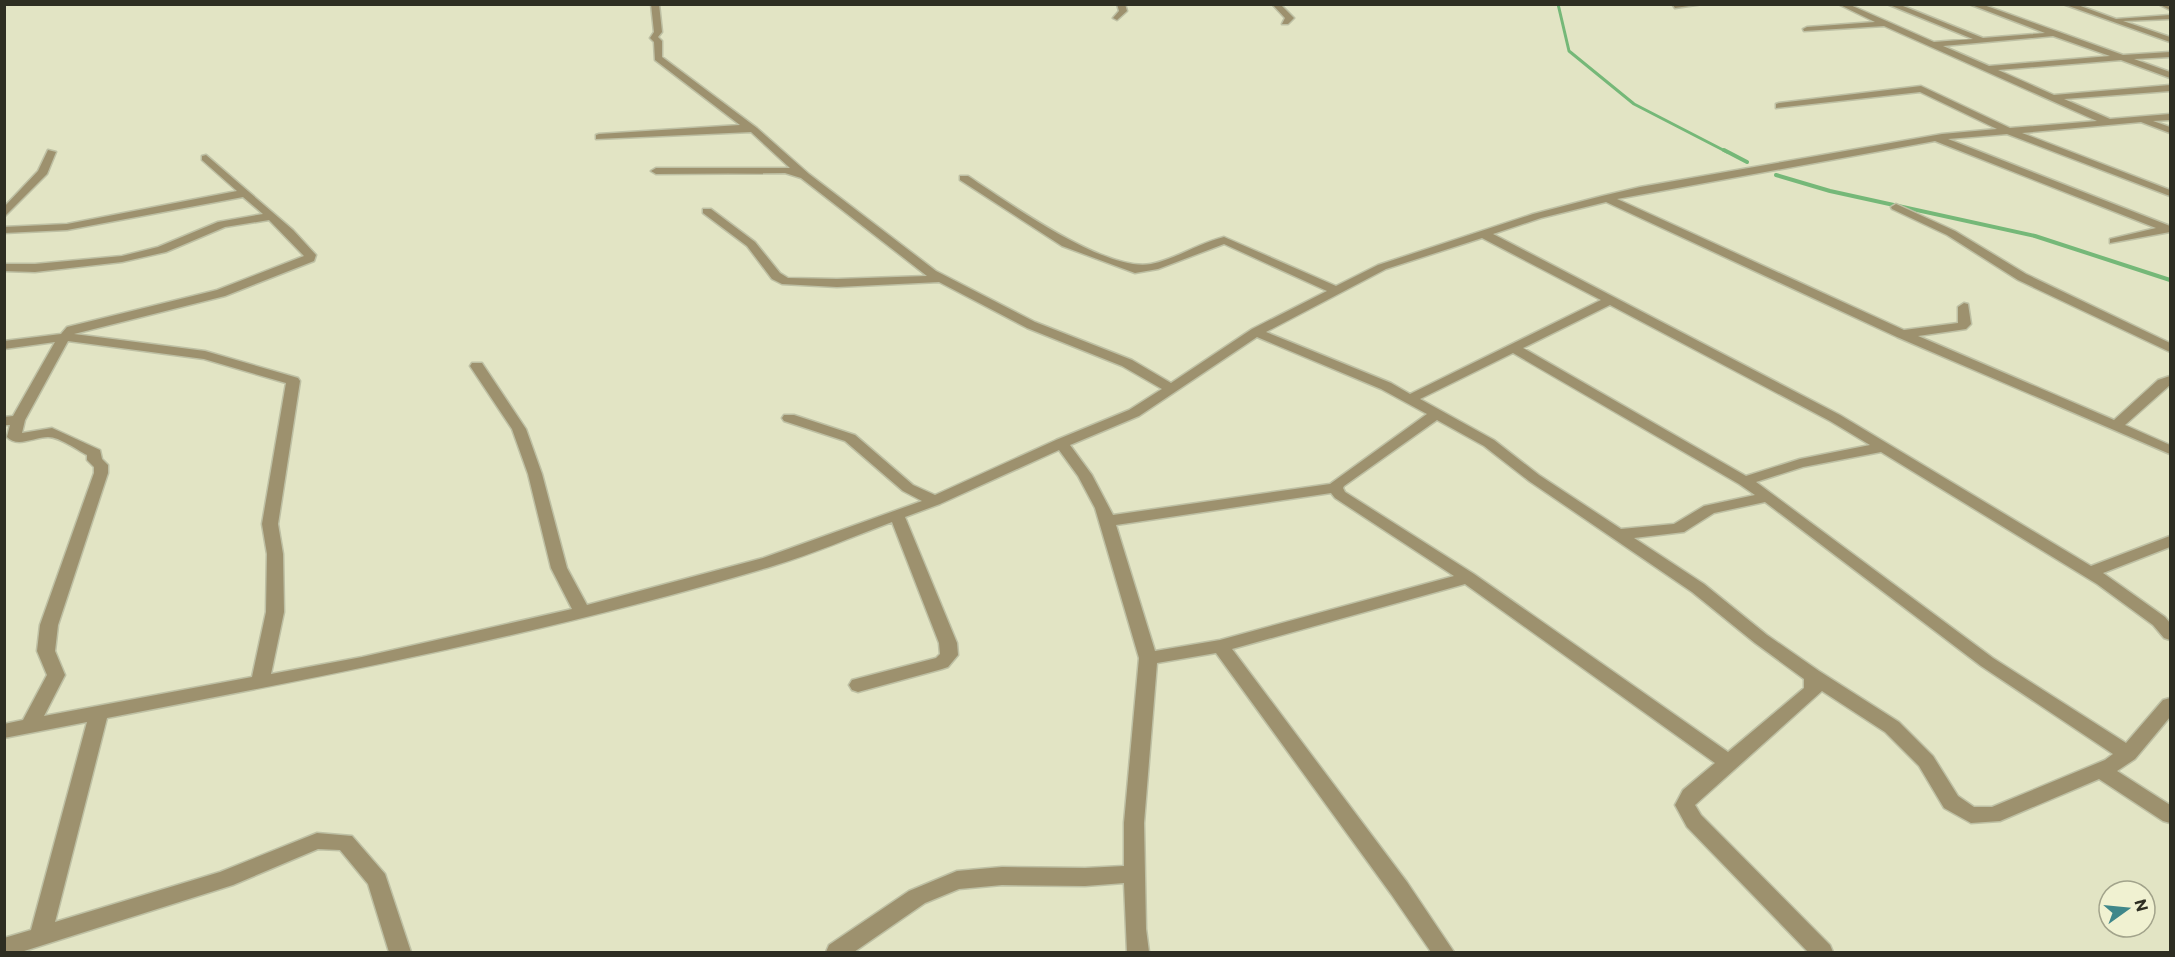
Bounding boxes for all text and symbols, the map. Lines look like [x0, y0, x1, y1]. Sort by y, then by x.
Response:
north arrow [2097, 879, 2157, 939]
text: N [2131, 897, 2153, 913]

